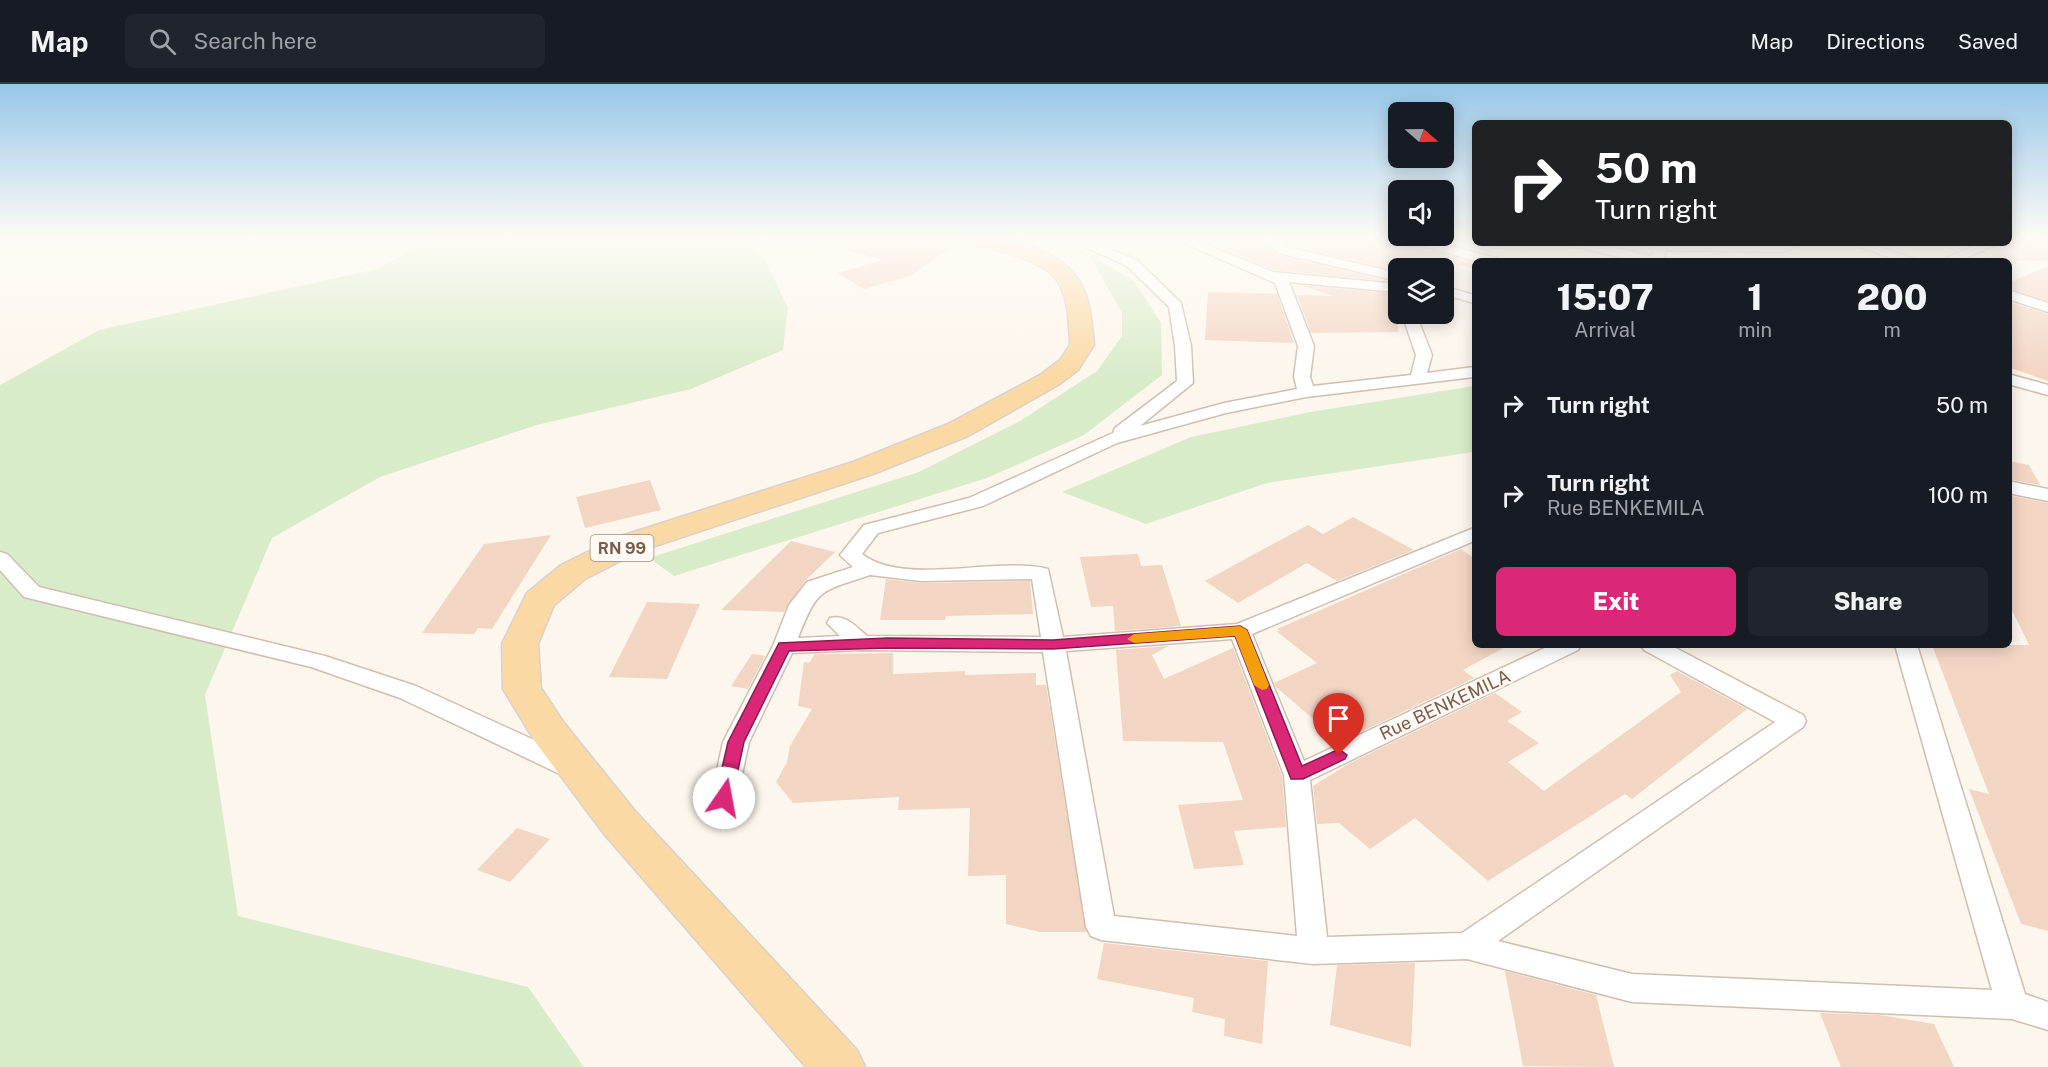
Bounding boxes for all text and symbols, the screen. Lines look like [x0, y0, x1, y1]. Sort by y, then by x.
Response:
search box [125, 14, 545, 68]
text: Map [30, 25, 89, 58]
icon: search [146, 25, 179, 58]
text: Search here [194, 28, 317, 54]
text: Map [1751, 29, 1793, 54]
text: Directions [1826, 29, 1925, 54]
text: Saved [1958, 29, 2018, 54]
north arrow [1388, 102, 1454, 168]
map controls [1388, 102, 1454, 324]
text: 50 m [1595, 143, 1698, 192]
icon: right [1496, 144, 1574, 222]
button: sound [1388, 180, 1454, 246]
text: Turn right [1595, 193, 1718, 225]
button: layers [1388, 258, 1454, 324]
text: 15:07 [1556, 276, 1654, 318]
text: 1 [1747, 276, 1763, 318]
text: 200 [1857, 276, 1928, 318]
text: Arrival [1574, 318, 1636, 342]
text: min [1738, 318, 1772, 342]
text: m [1883, 318, 1901, 342]
icon: right [1496, 389, 1529, 422]
text: Turn right [1547, 392, 1650, 418]
text: 50 m [1936, 392, 1988, 418]
text: Turn right [1547, 470, 1650, 496]
icon: right [1496, 479, 1529, 512]
text: 100 m [1928, 482, 1988, 508]
text: Rue BENKEMILA [1547, 496, 1705, 520]
road number: RN 99 [590, 535, 654, 561]
button: Exit [1496, 567, 1736, 636]
button: Share [1748, 567, 1988, 636]
street label: Rue BENKEMILA [1376, 665, 1514, 744]
pin [1313, 693, 1364, 755]
icon: arrive [1322, 702, 1355, 735]
position arrow [692, 766, 756, 830]

